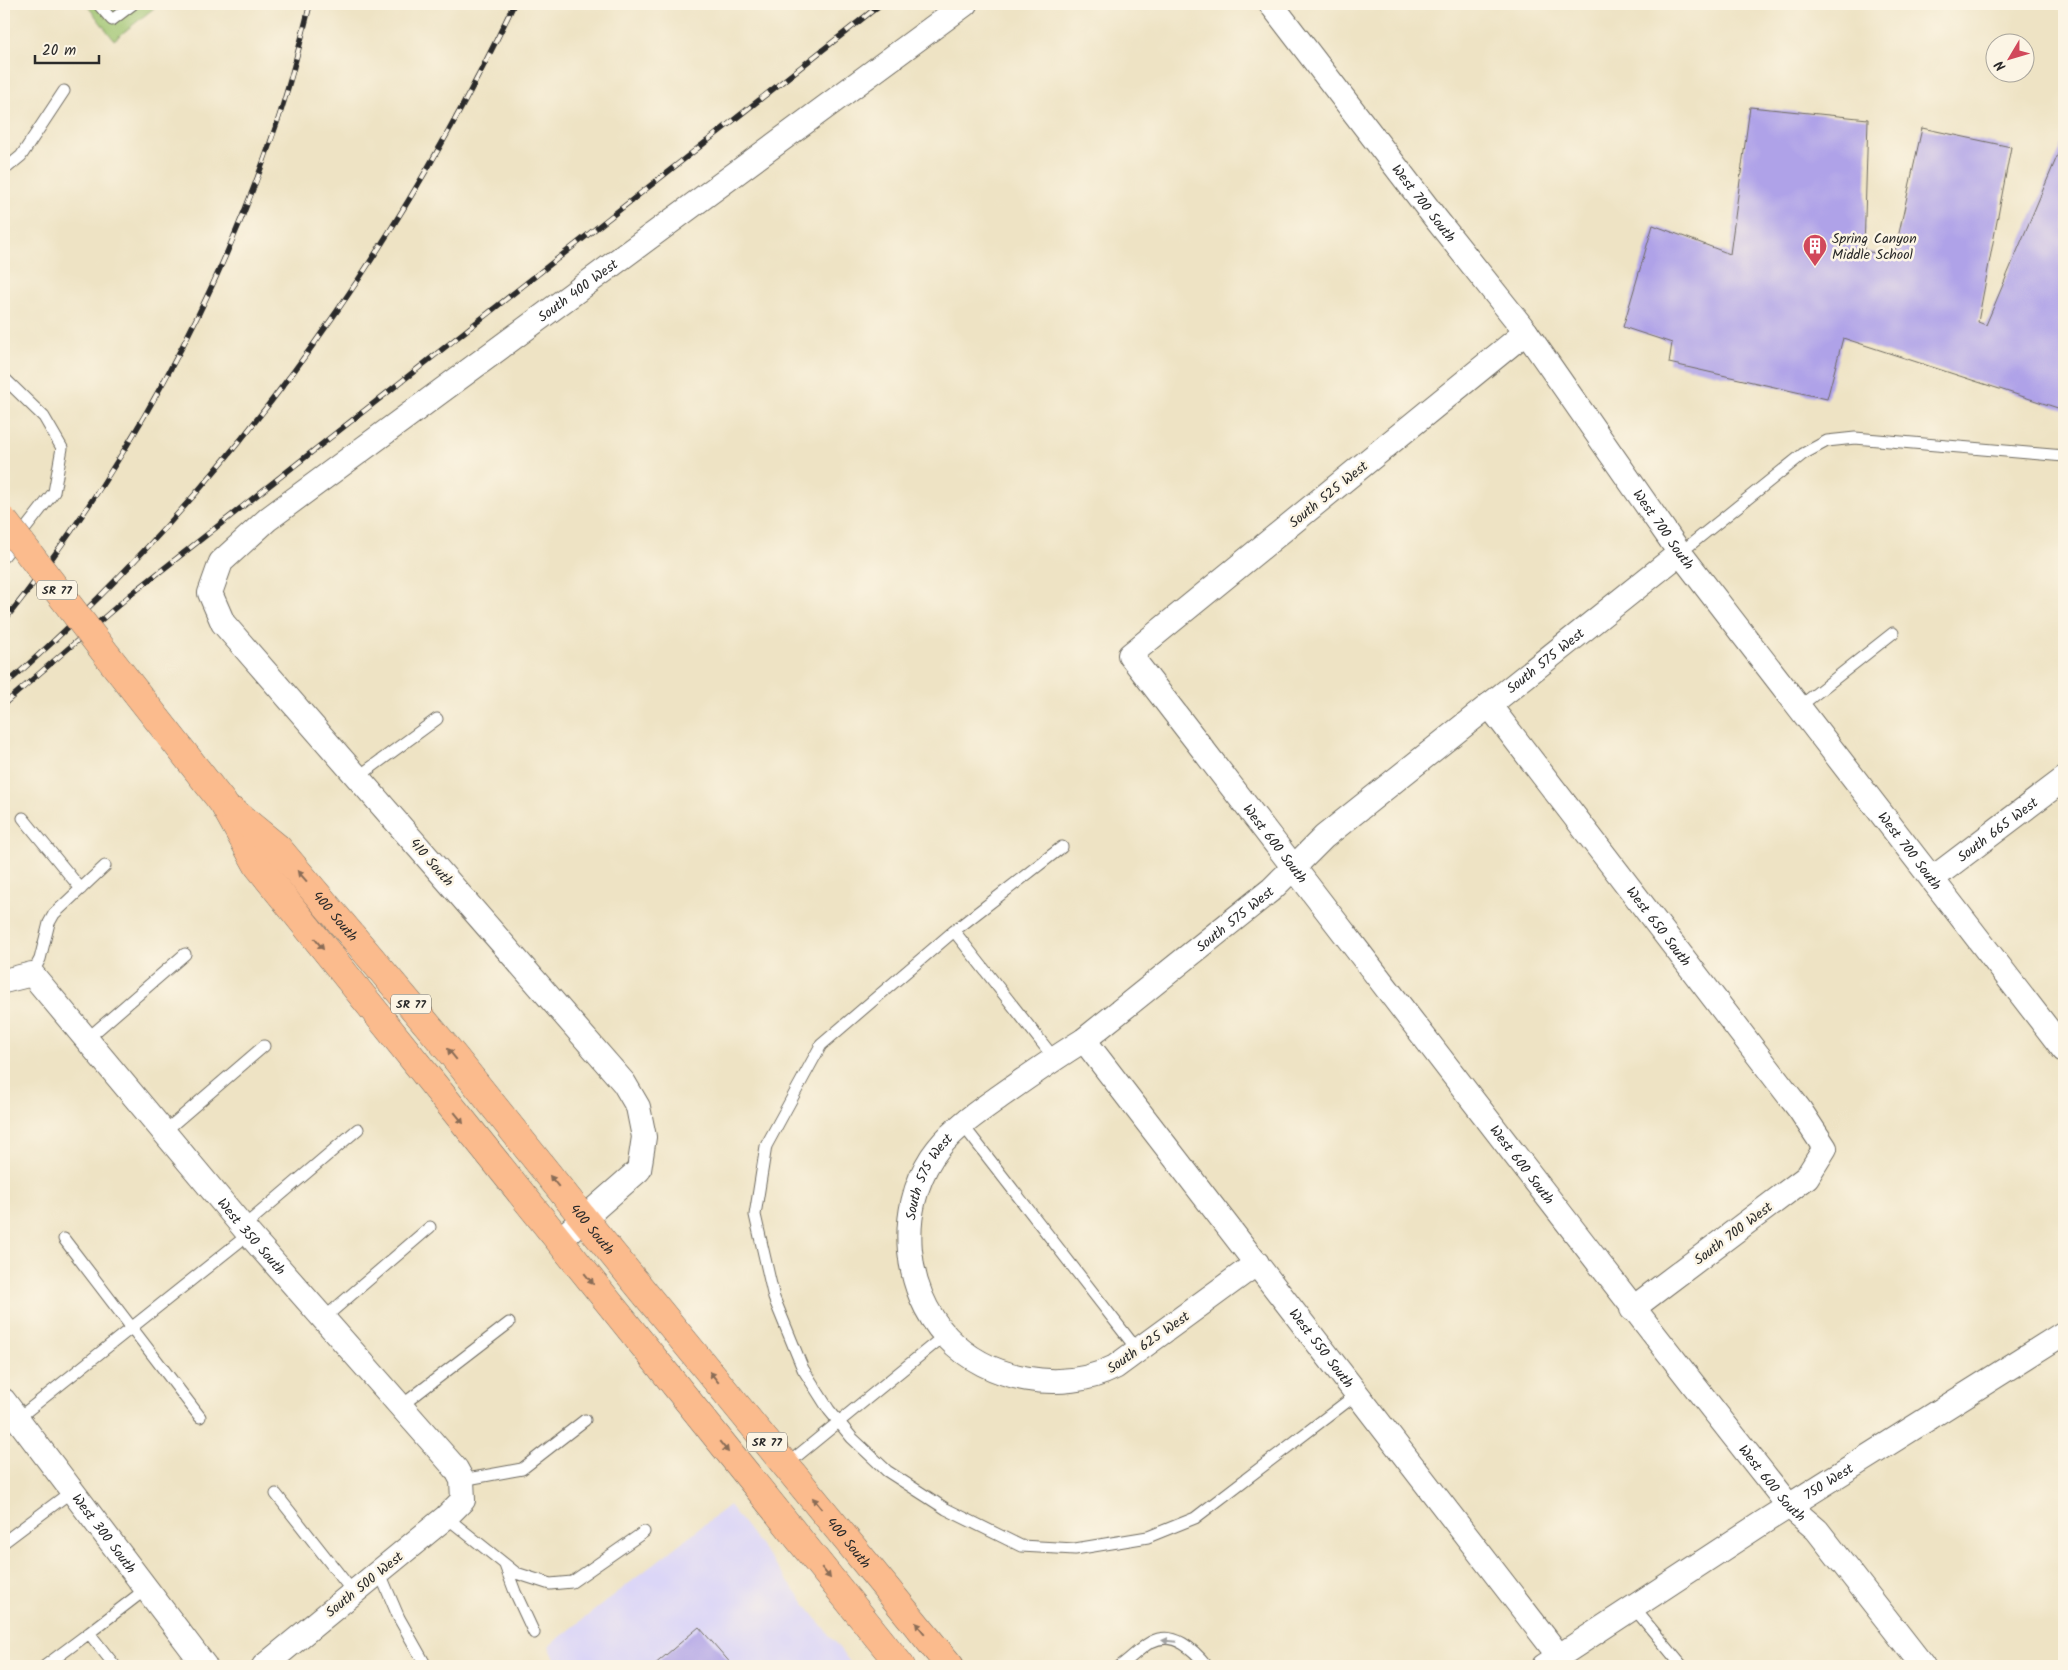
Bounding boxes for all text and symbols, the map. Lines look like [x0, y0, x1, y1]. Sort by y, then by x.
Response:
scale bar [35, 32, 99, 64]
north arrow [1986, 32, 2036, 82]
text: 20 m [42, 39, 76, 63]
text: N [1989, 55, 2012, 76]
street label: West 700 South [1386, 160, 1461, 248]
place label: Spring Canyon Middle School [1832, 228, 1917, 266]
building icon: Spring Canyon Middle School [1802, 233, 1828, 267]
street label: South 400 West [533, 254, 623, 328]
street label: South 525 West [1284, 456, 1373, 534]
street label: West 700 South [1627, 485, 1699, 575]
road number: SR 77 [37, 580, 77, 600]
street label: South 575 West [1502, 623, 1590, 700]
street label: South 665 West [1953, 792, 2044, 868]
street label: West 600 South [1237, 800, 1312, 888]
street label: West 700 South [1872, 807, 1947, 895]
street label: 410 South [404, 833, 459, 892]
one-way arrow [296, 871, 308, 883]
street label: South 575 West [1192, 881, 1280, 958]
street label: West 650 South [1620, 882, 1696, 972]
street label: 400 South [307, 886, 363, 947]
one-way arrow [314, 937, 325, 950]
road number: SR 77 [391, 994, 431, 1014]
one-way arrow [447, 1048, 458, 1061]
one-way arrow [453, 1111, 464, 1124]
street label: West 600 South [1484, 1121, 1559, 1209]
street label: South 575 West [900, 1128, 959, 1221]
one-way arrow [549, 1174, 559, 1187]
street label: West 350 South [211, 1193, 290, 1281]
street label: South 700 West [1690, 1196, 1778, 1271]
street label: 400 South [564, 1199, 619, 1260]
one-way arrow [583, 1273, 594, 1286]
street label: West 550 South [1283, 1304, 1359, 1393]
street label: South 625 West [1103, 1306, 1195, 1380]
one-way arrow [708, 1371, 719, 1384]
road number: SR 77 [747, 1432, 787, 1451]
one-way arrow [718, 1440, 729, 1453]
street label: West 600 South [1732, 1440, 1810, 1528]
street label: 750 West [1800, 1458, 1859, 1506]
street label: West 300 South [66, 1489, 141, 1578]
one-way arrow [811, 1496, 822, 1509]
street label: 400 South [820, 1513, 876, 1574]
street label: South 500 West [321, 1546, 409, 1623]
one-way arrow [820, 1566, 831, 1579]
one-way arrow [914, 1622, 925, 1635]
one-way arrow [1160, 1636, 1176, 1644]

